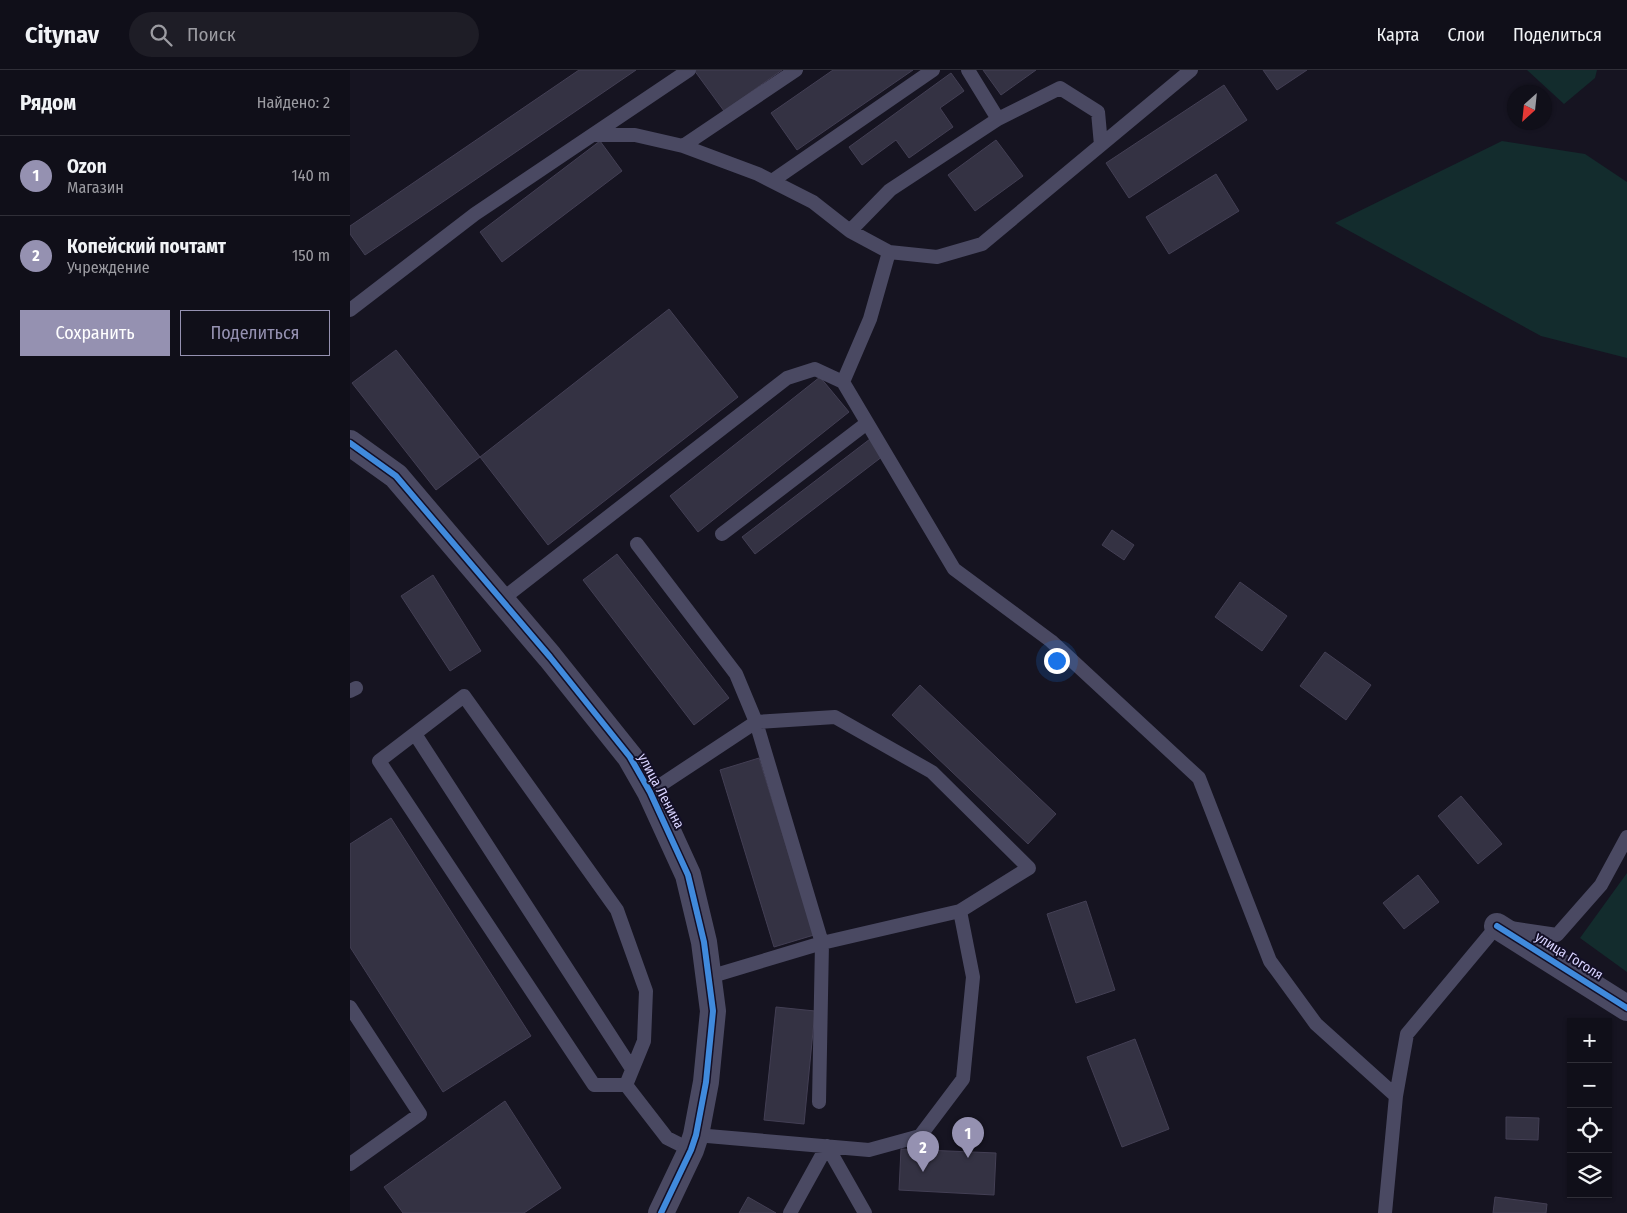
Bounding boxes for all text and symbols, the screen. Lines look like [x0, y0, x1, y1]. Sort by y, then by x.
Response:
search box [129, 12, 479, 57]
text: Citynav [25, 21, 99, 49]
icon: search [147, 21, 175, 49]
text: Поиск [187, 23, 236, 46]
text: Карта [1376, 24, 1419, 46]
text: Слои [1447, 24, 1485, 46]
text: Поделиться [1513, 24, 1602, 46]
north arrow [1507, 85, 1552, 130]
text: Рядом [20, 90, 76, 116]
text: Найдено: 2 [257, 93, 330, 112]
text: Ozon [67, 155, 107, 178]
text: 1 [33, 166, 39, 185]
text: 140 m [292, 166, 330, 185]
text: Магазин [67, 178, 124, 197]
text: Копейский почтамт [67, 235, 226, 258]
text: 2 [32, 246, 40, 265]
text: 150 m [292, 246, 330, 265]
text: Учреждение [67, 258, 150, 277]
button: Сохранить [20, 310, 170, 356]
button: Поделиться [180, 310, 330, 356]
your location [1044, 648, 1070, 674]
street label: улица Ленина [634, 750, 688, 832]
street label: улица Гоголя [1532, 928, 1606, 984]
map controls [1567, 1018, 1612, 1198]
button: + [1567, 1018, 1612, 1063]
button: − [1567, 1063, 1612, 1108]
button: locate [1567, 1108, 1612, 1153]
pin: 1 [952, 1117, 984, 1158]
pin: 2 [907, 1131, 939, 1172]
button: layers [1567, 1153, 1612, 1198]

